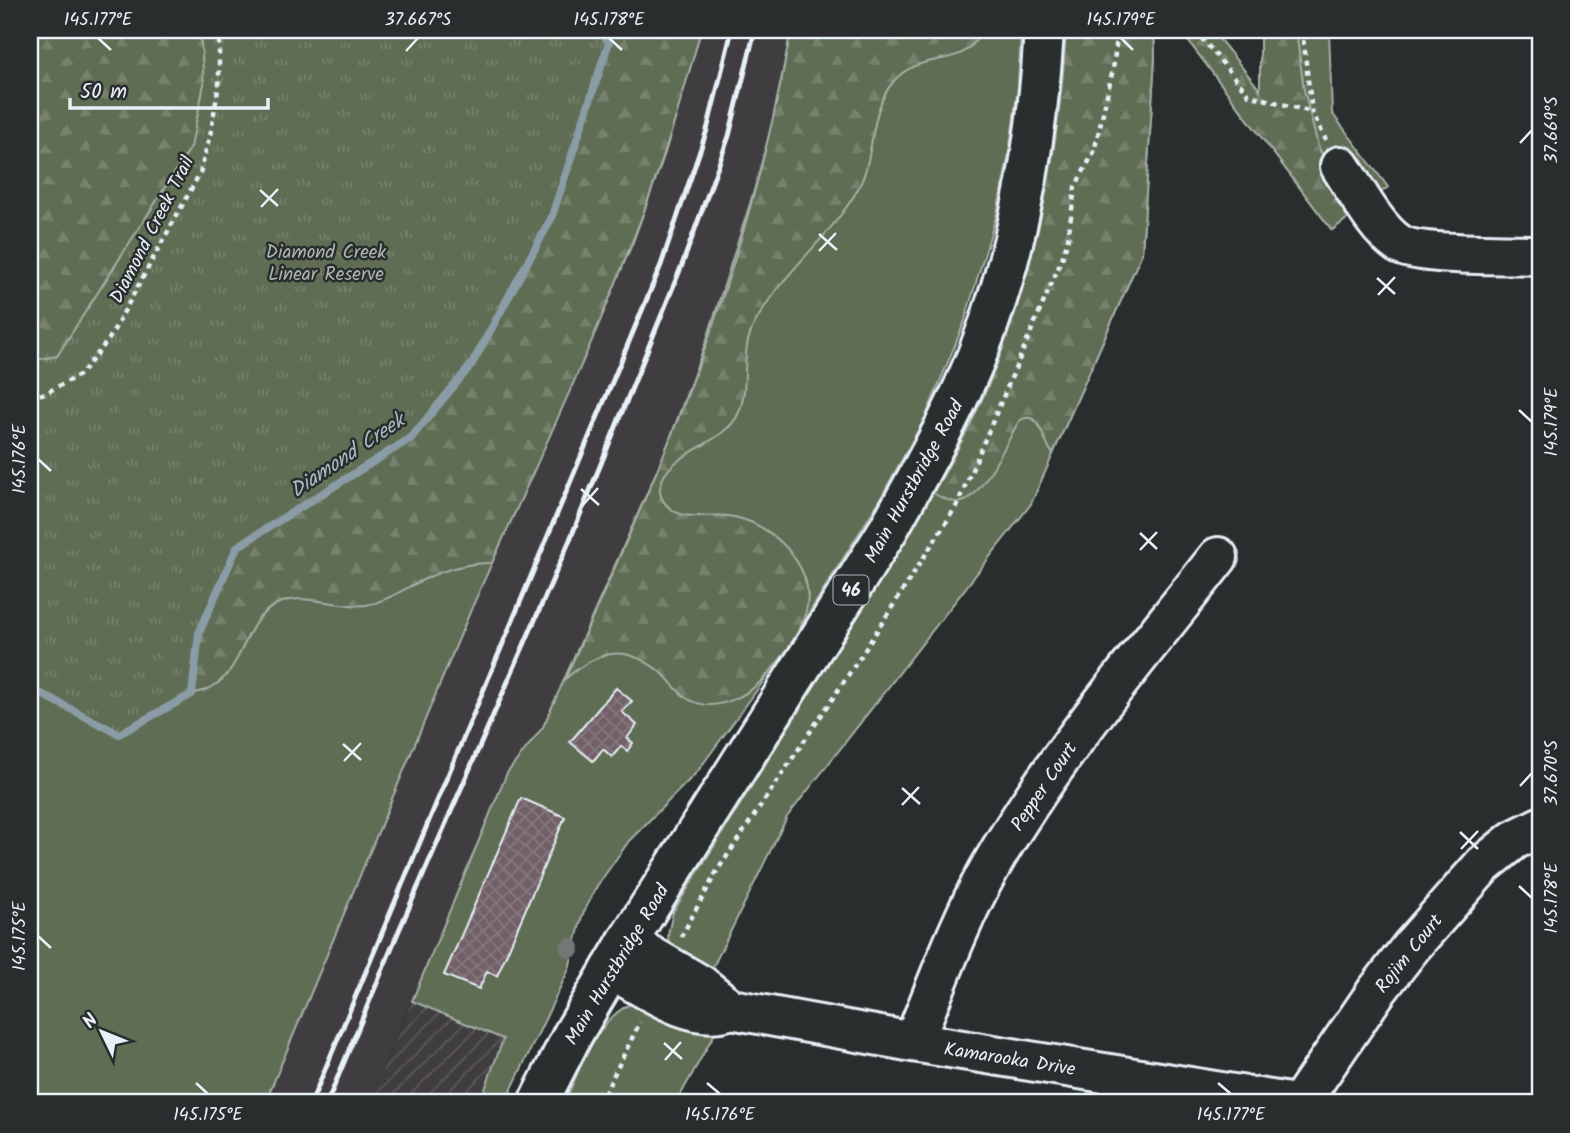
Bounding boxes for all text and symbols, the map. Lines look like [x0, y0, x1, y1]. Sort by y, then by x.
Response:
text: 145.177°E [64, 6, 133, 35]
text: 37.667°S [385, 6, 452, 35]
text: 145.178°E [574, 6, 645, 35]
text: 145.179°E [1087, 6, 1156, 35]
scale bar [70, 66, 268, 110]
text: 50 m [80, 76, 127, 109]
text: 37.669°S [1538, 96, 1567, 164]
street label: Diamond Creek Trail [103, 150, 203, 309]
park label: Diamond Creek Linear Reserve [266, 238, 386, 290]
text: 145.179°E [1538, 387, 1567, 456]
street label: Main Hurstbridge Road [857, 394, 973, 569]
water label: Diamond Creek [283, 404, 415, 507]
text: 145.176°E [6, 423, 35, 494]
road number: 46 [834, 576, 868, 604]
street label: Pepper Court [1004, 736, 1086, 838]
text: 37.670°S [1538, 740, 1567, 806]
text: 145.178°E [1538, 862, 1567, 933]
street label: Main Hurstbridge Road [558, 878, 678, 1051]
text: 145.175°E [6, 901, 35, 971]
street label: Rojim Court [1368, 908, 1451, 1000]
north arrow [66, 996, 136, 1066]
text: N [76, 1007, 106, 1036]
street label: Kamarooka Drive [942, 1035, 1078, 1085]
text: 145.175°E [173, 1101, 243, 1130]
text: 145.176°E [685, 1101, 756, 1130]
text: 145.177°E [1197, 1101, 1266, 1130]

